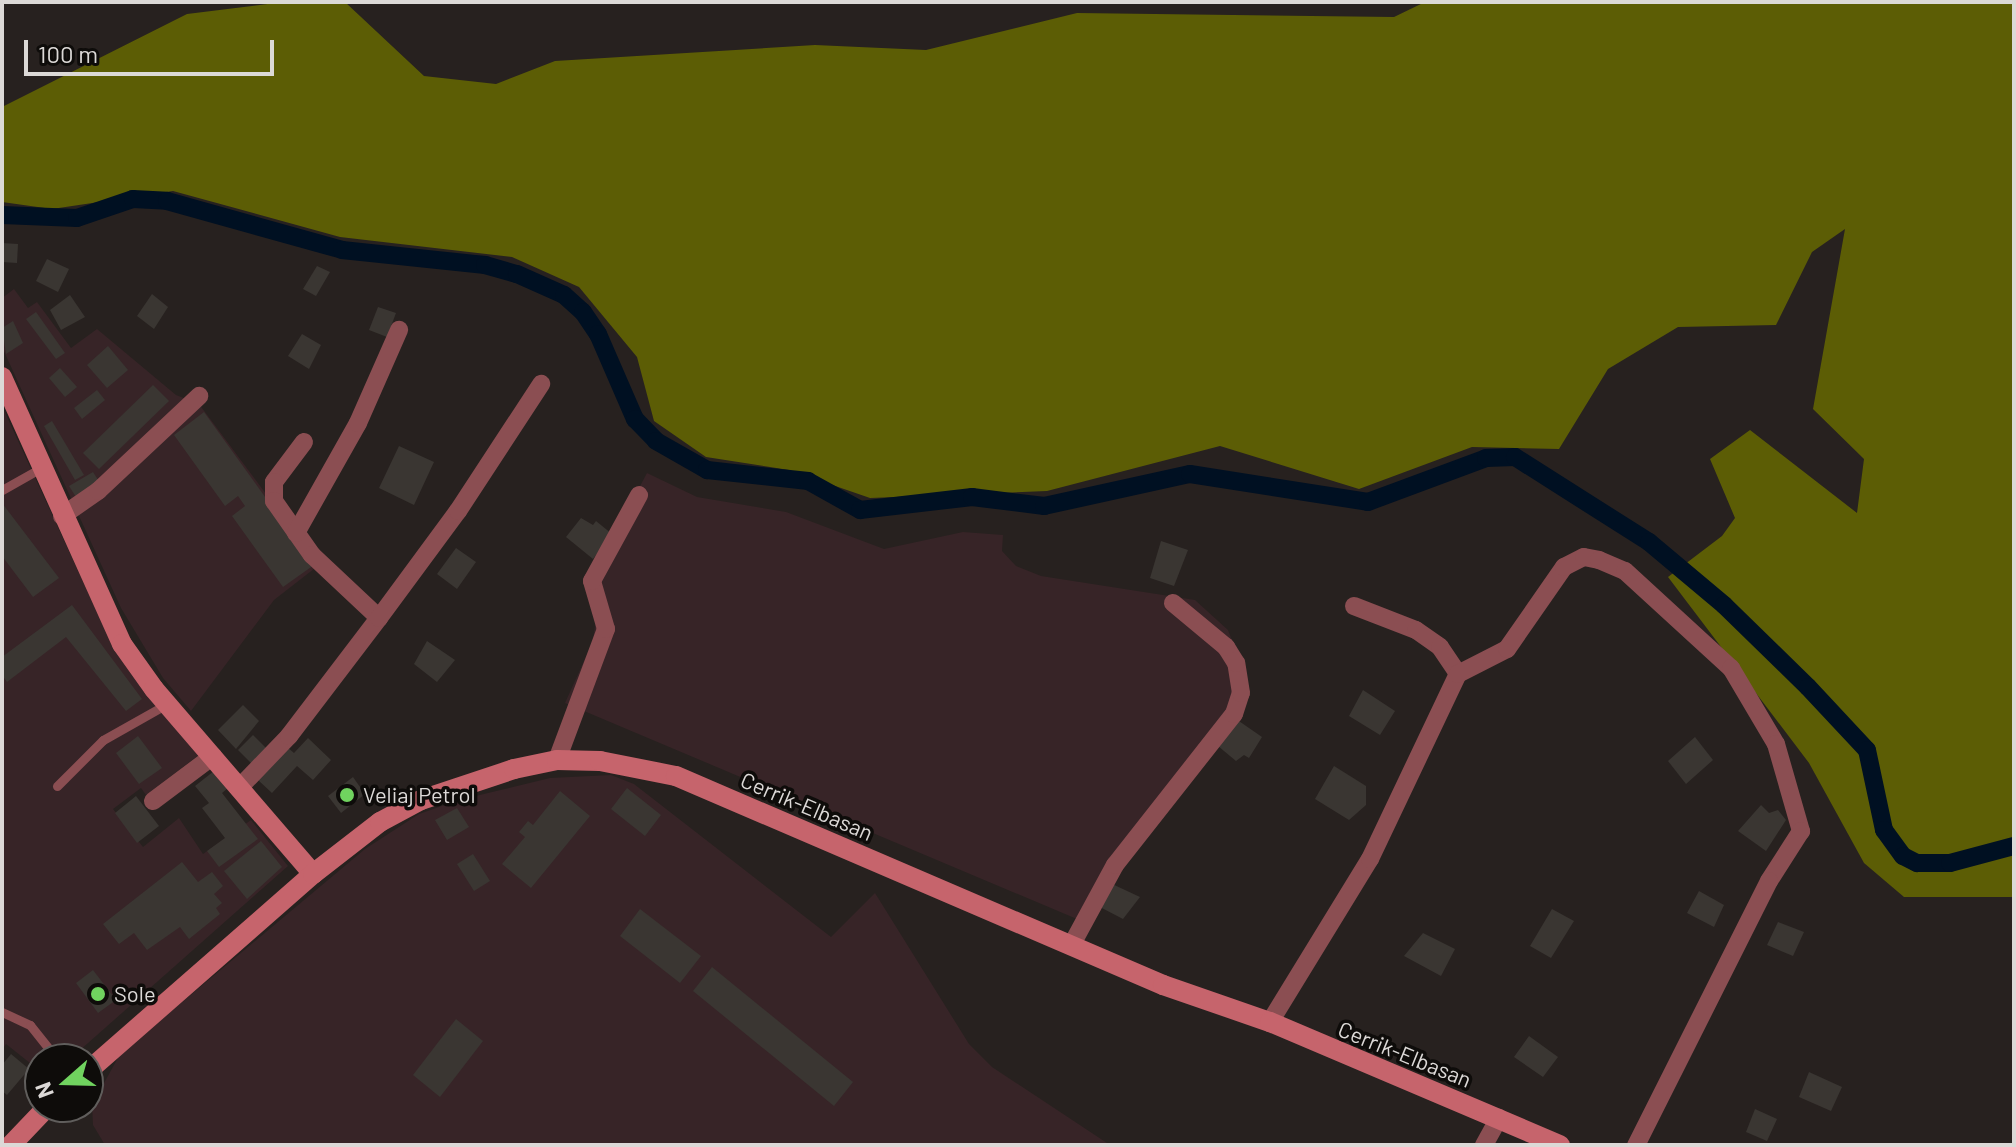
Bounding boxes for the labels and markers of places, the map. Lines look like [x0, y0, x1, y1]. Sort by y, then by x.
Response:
place label: Veliaj Petrol [363, 782, 475, 808]
marker: Veliaj Petrol [338, 786, 356, 804]
place label: Sole [114, 981, 156, 1007]
marker: Sole [89, 985, 107, 1003]

